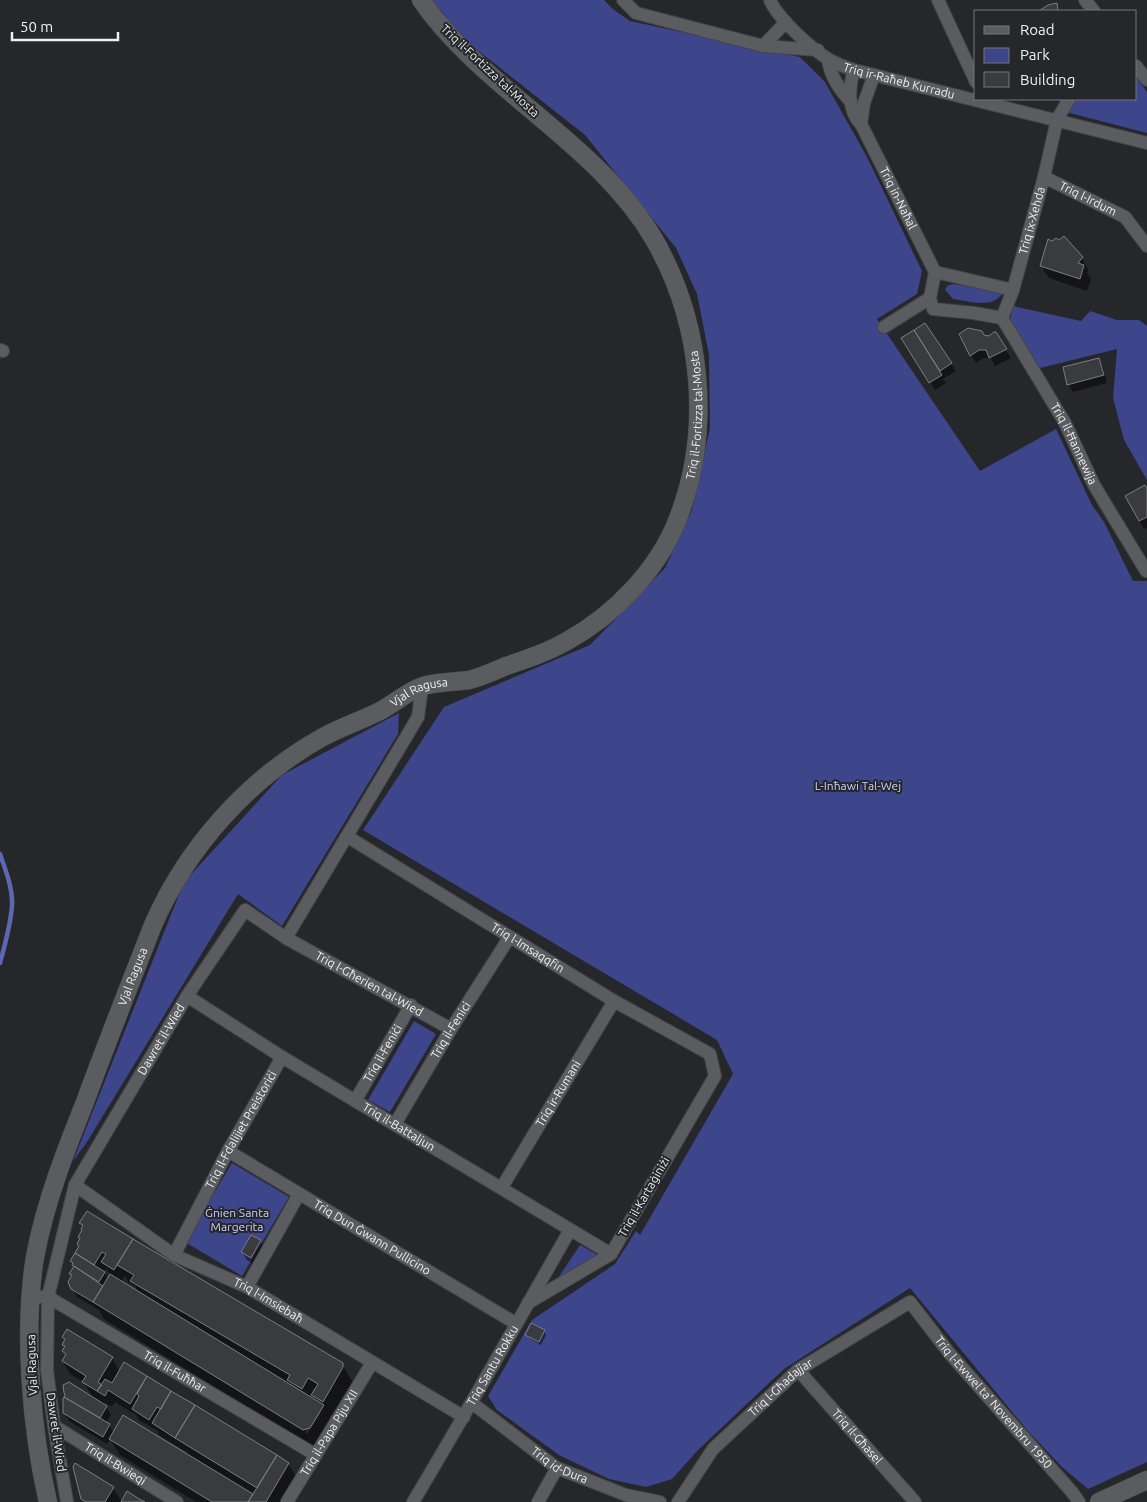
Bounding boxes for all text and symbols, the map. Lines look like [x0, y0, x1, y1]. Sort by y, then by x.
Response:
scale bar [12, 10, 119, 42]
legend [974, 10, 1137, 100]
text: 50 m [20, 18, 53, 35]
text: Road [1020, 21, 1055, 38]
street label: Triq il-Fortizza tal-Mosta [439, 22, 542, 120]
text: Park [1020, 46, 1050, 63]
street label: Triq ir-Raħeb Kurradu [842, 60, 956, 101]
text: Building [1020, 71, 1075, 88]
street label: Triq in-Naħal [878, 165, 919, 231]
street label: Triq l-Irdum [1057, 179, 1119, 218]
street label: Triq ix-Xehda [1016, 185, 1047, 256]
street label: Triq il-Fortizza tal-Mosta [683, 350, 704, 481]
street label: Triq il-Ħannewija [1048, 400, 1100, 487]
street label: Vjal Ragusa [388, 675, 448, 709]
park label: L-Inħawi Tal-Wej [815, 779, 901, 792]
street label: Triq l-Imsaqqfin [489, 920, 567, 975]
street label: Vjal Ragusa [115, 946, 150, 1007]
street label: Triq l-Għerien tal-Wied [313, 949, 425, 1018]
street label: Triq il-Fenici [428, 999, 473, 1061]
street label: Dawret il-Wied [135, 1001, 187, 1077]
street label: Triq il-Feniċi [360, 1022, 404, 1084]
street label: Triq ir-Rumani [533, 1058, 583, 1129]
street label: Triq il-Fdalijiet Preistoriċi [203, 1068, 279, 1191]
street label: Triq il-Battaljun [360, 1100, 438, 1153]
street label: Triq il-Kartaġiniżi [615, 1154, 672, 1239]
street label: Triq Dun Ġwann Pullicino [312, 1197, 433, 1277]
park label: Ġnien Santa Margerita [205, 1206, 269, 1233]
street label: Triq l-Imsiebaħ [232, 1275, 306, 1325]
street label: Triq Santu Rokku [464, 1323, 520, 1408]
street label: Triq l-Ewwel ta' Novembru 1950 [933, 1333, 1055, 1471]
street label: Vjal Ragusa [24, 1334, 39, 1396]
street label: Triq il-Fuħħar [141, 1348, 209, 1395]
street label: Triq l-Għadajjar [746, 1355, 815, 1419]
street label: Triq il-Papa Piju XII [298, 1387, 360, 1478]
street label: Dawret il-Wied [44, 1391, 68, 1472]
street label: Triq il-Għasel [830, 1406, 885, 1466]
street label: Triq il-Bwieqi [83, 1440, 149, 1487]
street label: Triq id-Dura [529, 1444, 590, 1485]

